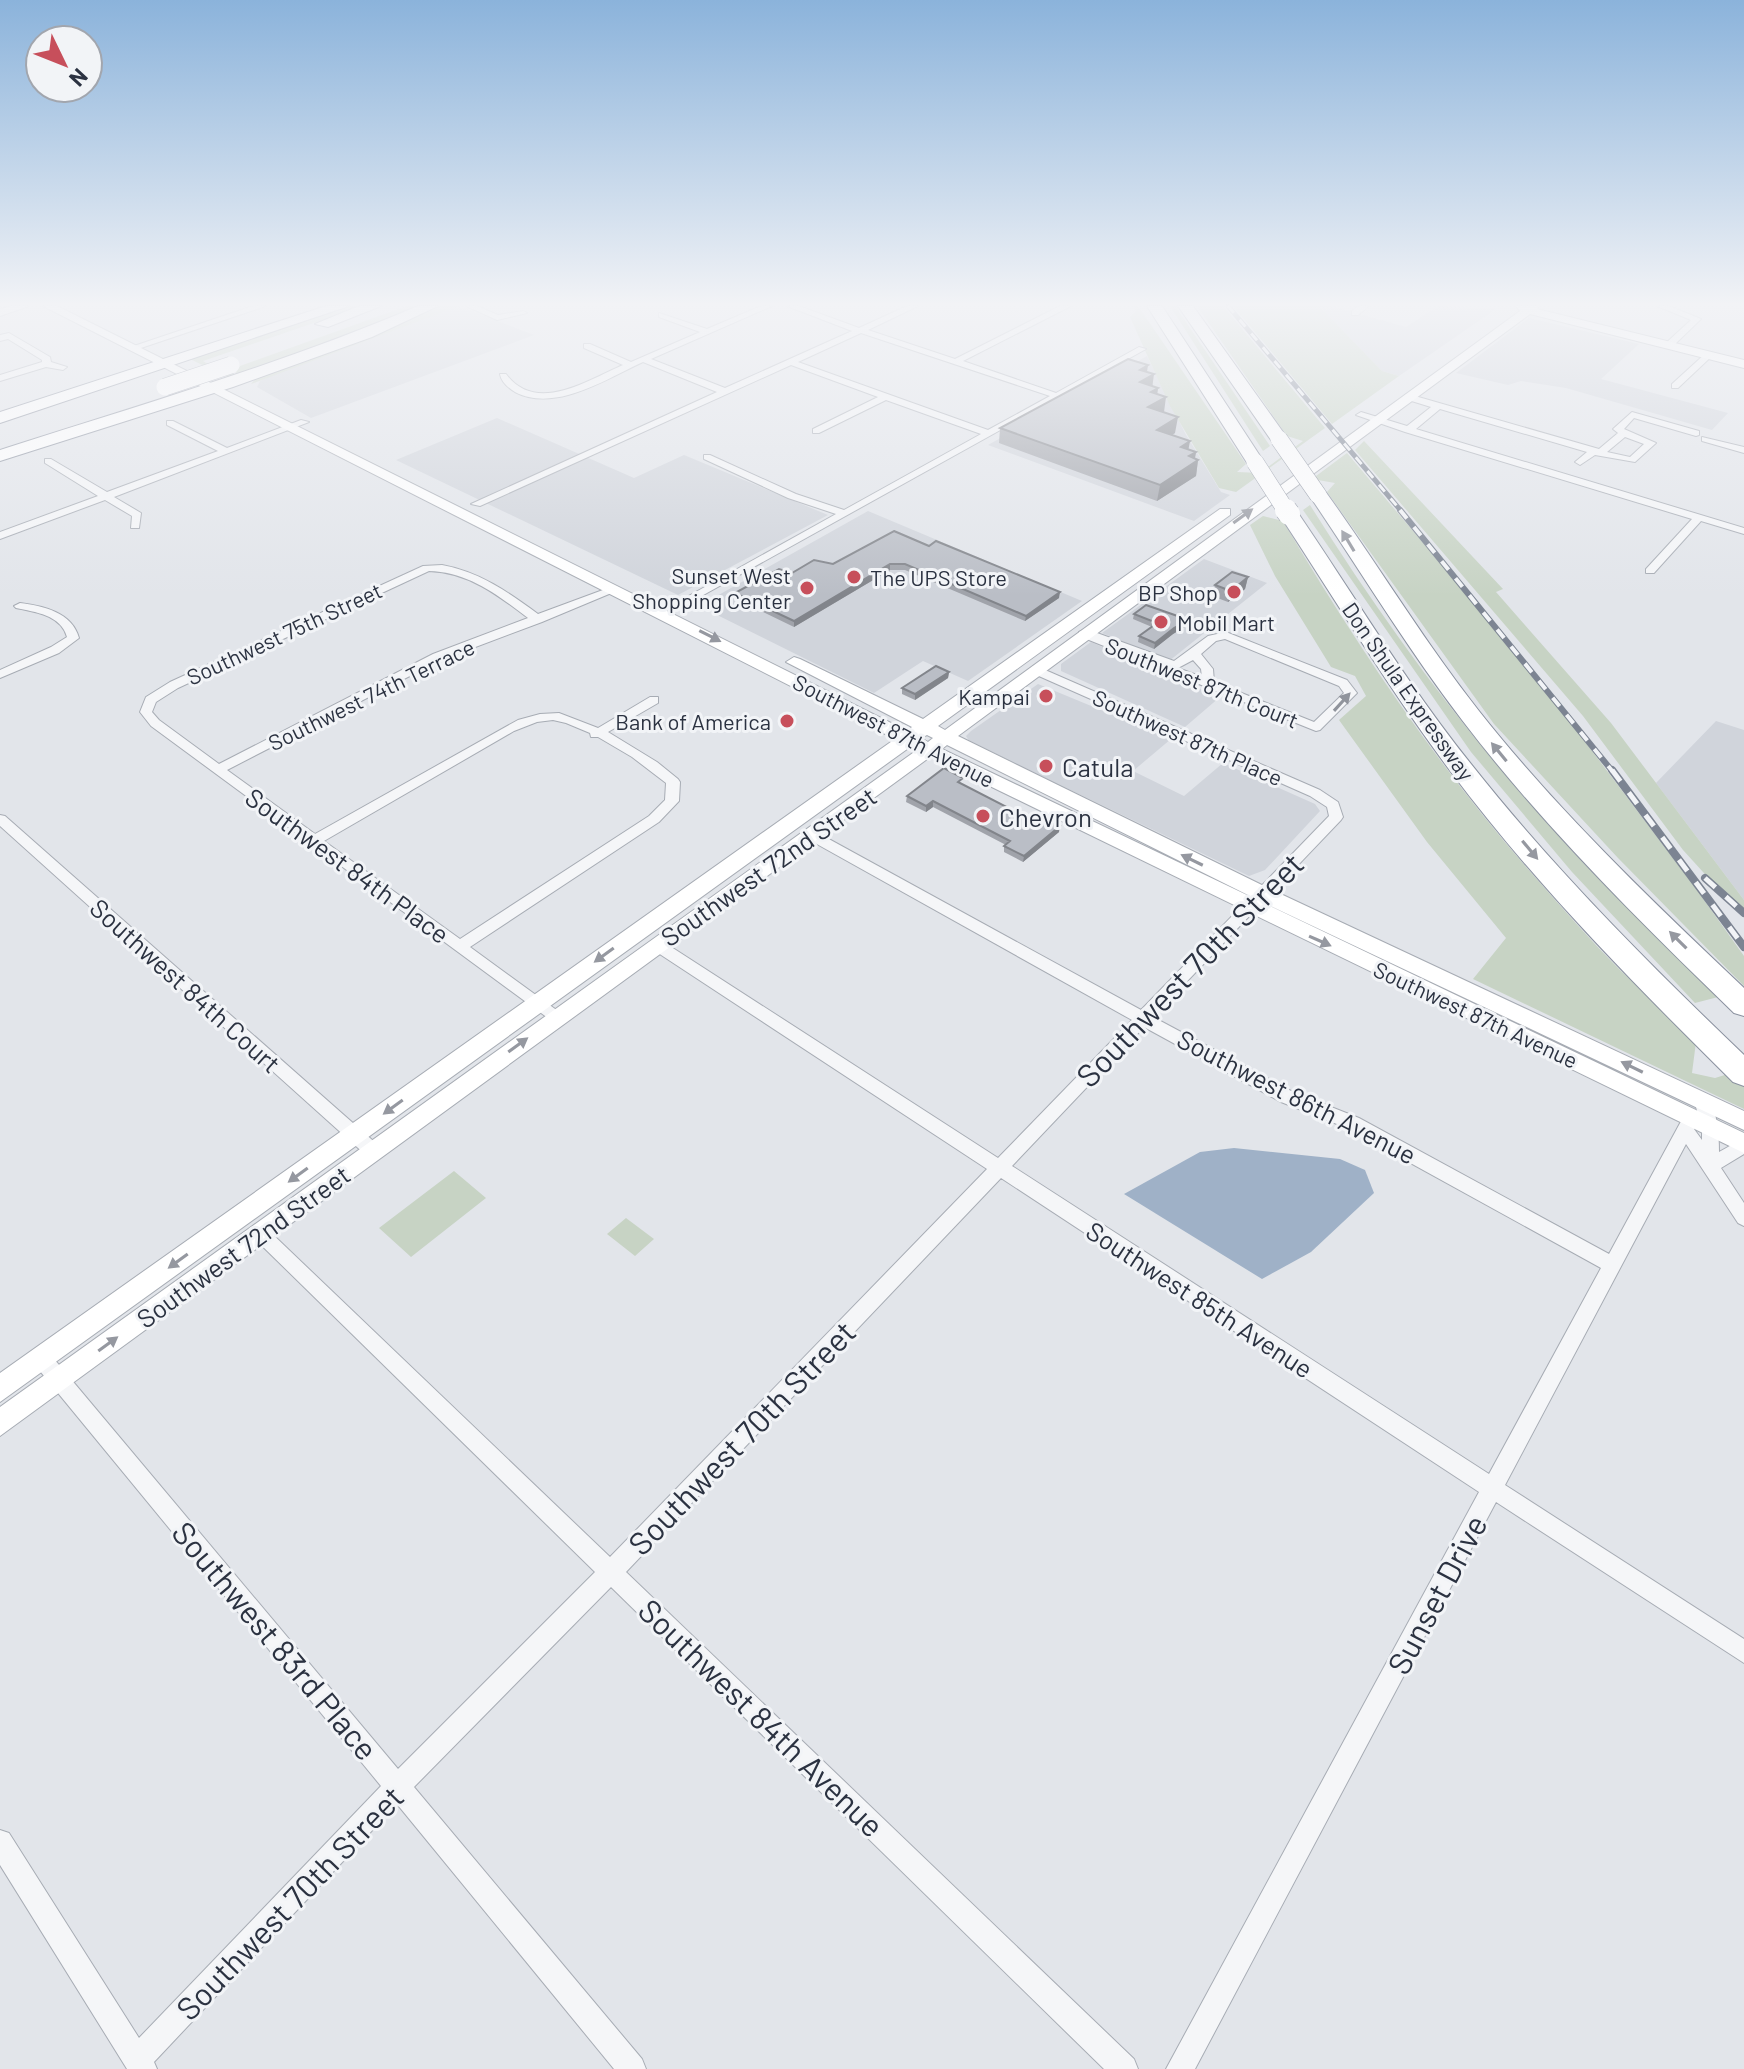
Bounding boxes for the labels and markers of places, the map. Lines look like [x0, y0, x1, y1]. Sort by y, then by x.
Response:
place label: Sunset West Shopping Center [632, 562, 791, 613]
place label: The UPS Store [870, 564, 1007, 590]
marker: The UPS Store [845, 568, 863, 586]
marker: Sunset West Shopping Center [798, 579, 816, 597]
place label: BP Shop [1138, 579, 1218, 605]
marker: BP Shop [1225, 583, 1243, 601]
place label: Mobil Mart [1177, 609, 1275, 635]
marker: Mobil Mart [1152, 613, 1170, 631]
place label: Kampai [958, 683, 1030, 709]
marker: Kampai [1037, 687, 1055, 705]
place label: Bank of America [615, 708, 771, 734]
marker: Bank of America [778, 712, 796, 730]
place label: Catula [1062, 751, 1133, 782]
marker: Catula [1037, 757, 1055, 775]
place label: Chevron [999, 801, 1092, 832]
marker: Chevron [974, 807, 992, 825]

